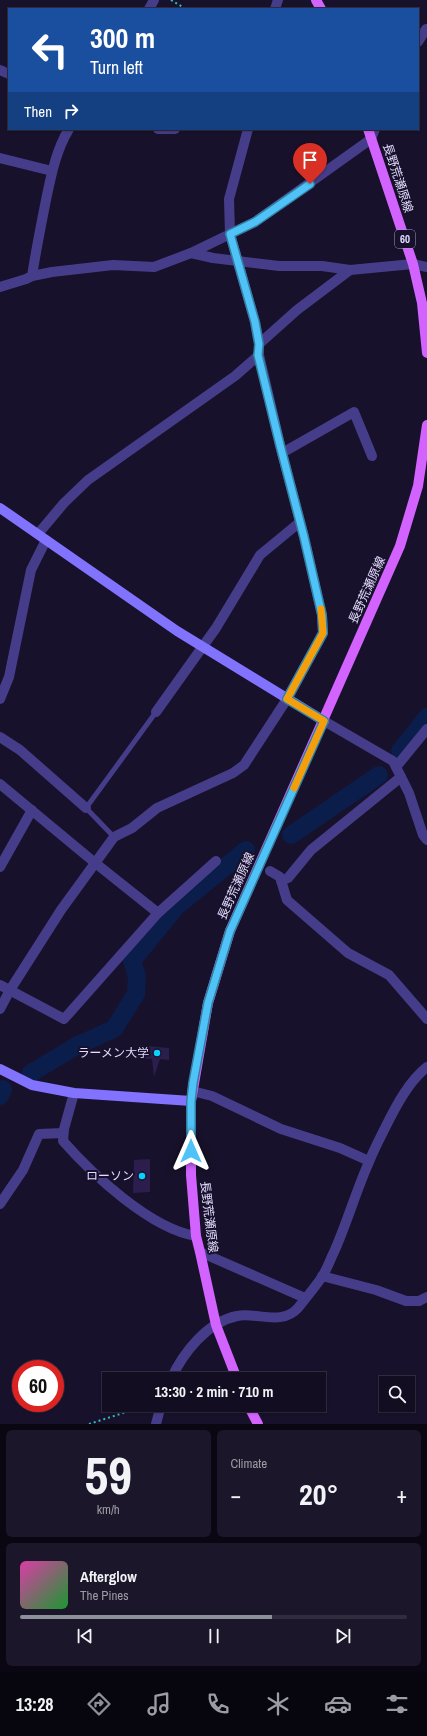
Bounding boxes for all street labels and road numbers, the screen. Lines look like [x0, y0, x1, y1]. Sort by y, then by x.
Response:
street label: 長野荒瀬原線 [379, 141, 417, 215]
road number: 60 [395, 230, 415, 248]
street label: 長野荒瀬原線 [345, 554, 389, 626]
street label: 長野荒瀬原線 [214, 850, 258, 922]
street label: 長野荒瀬原線 [197, 1180, 221, 1254]

